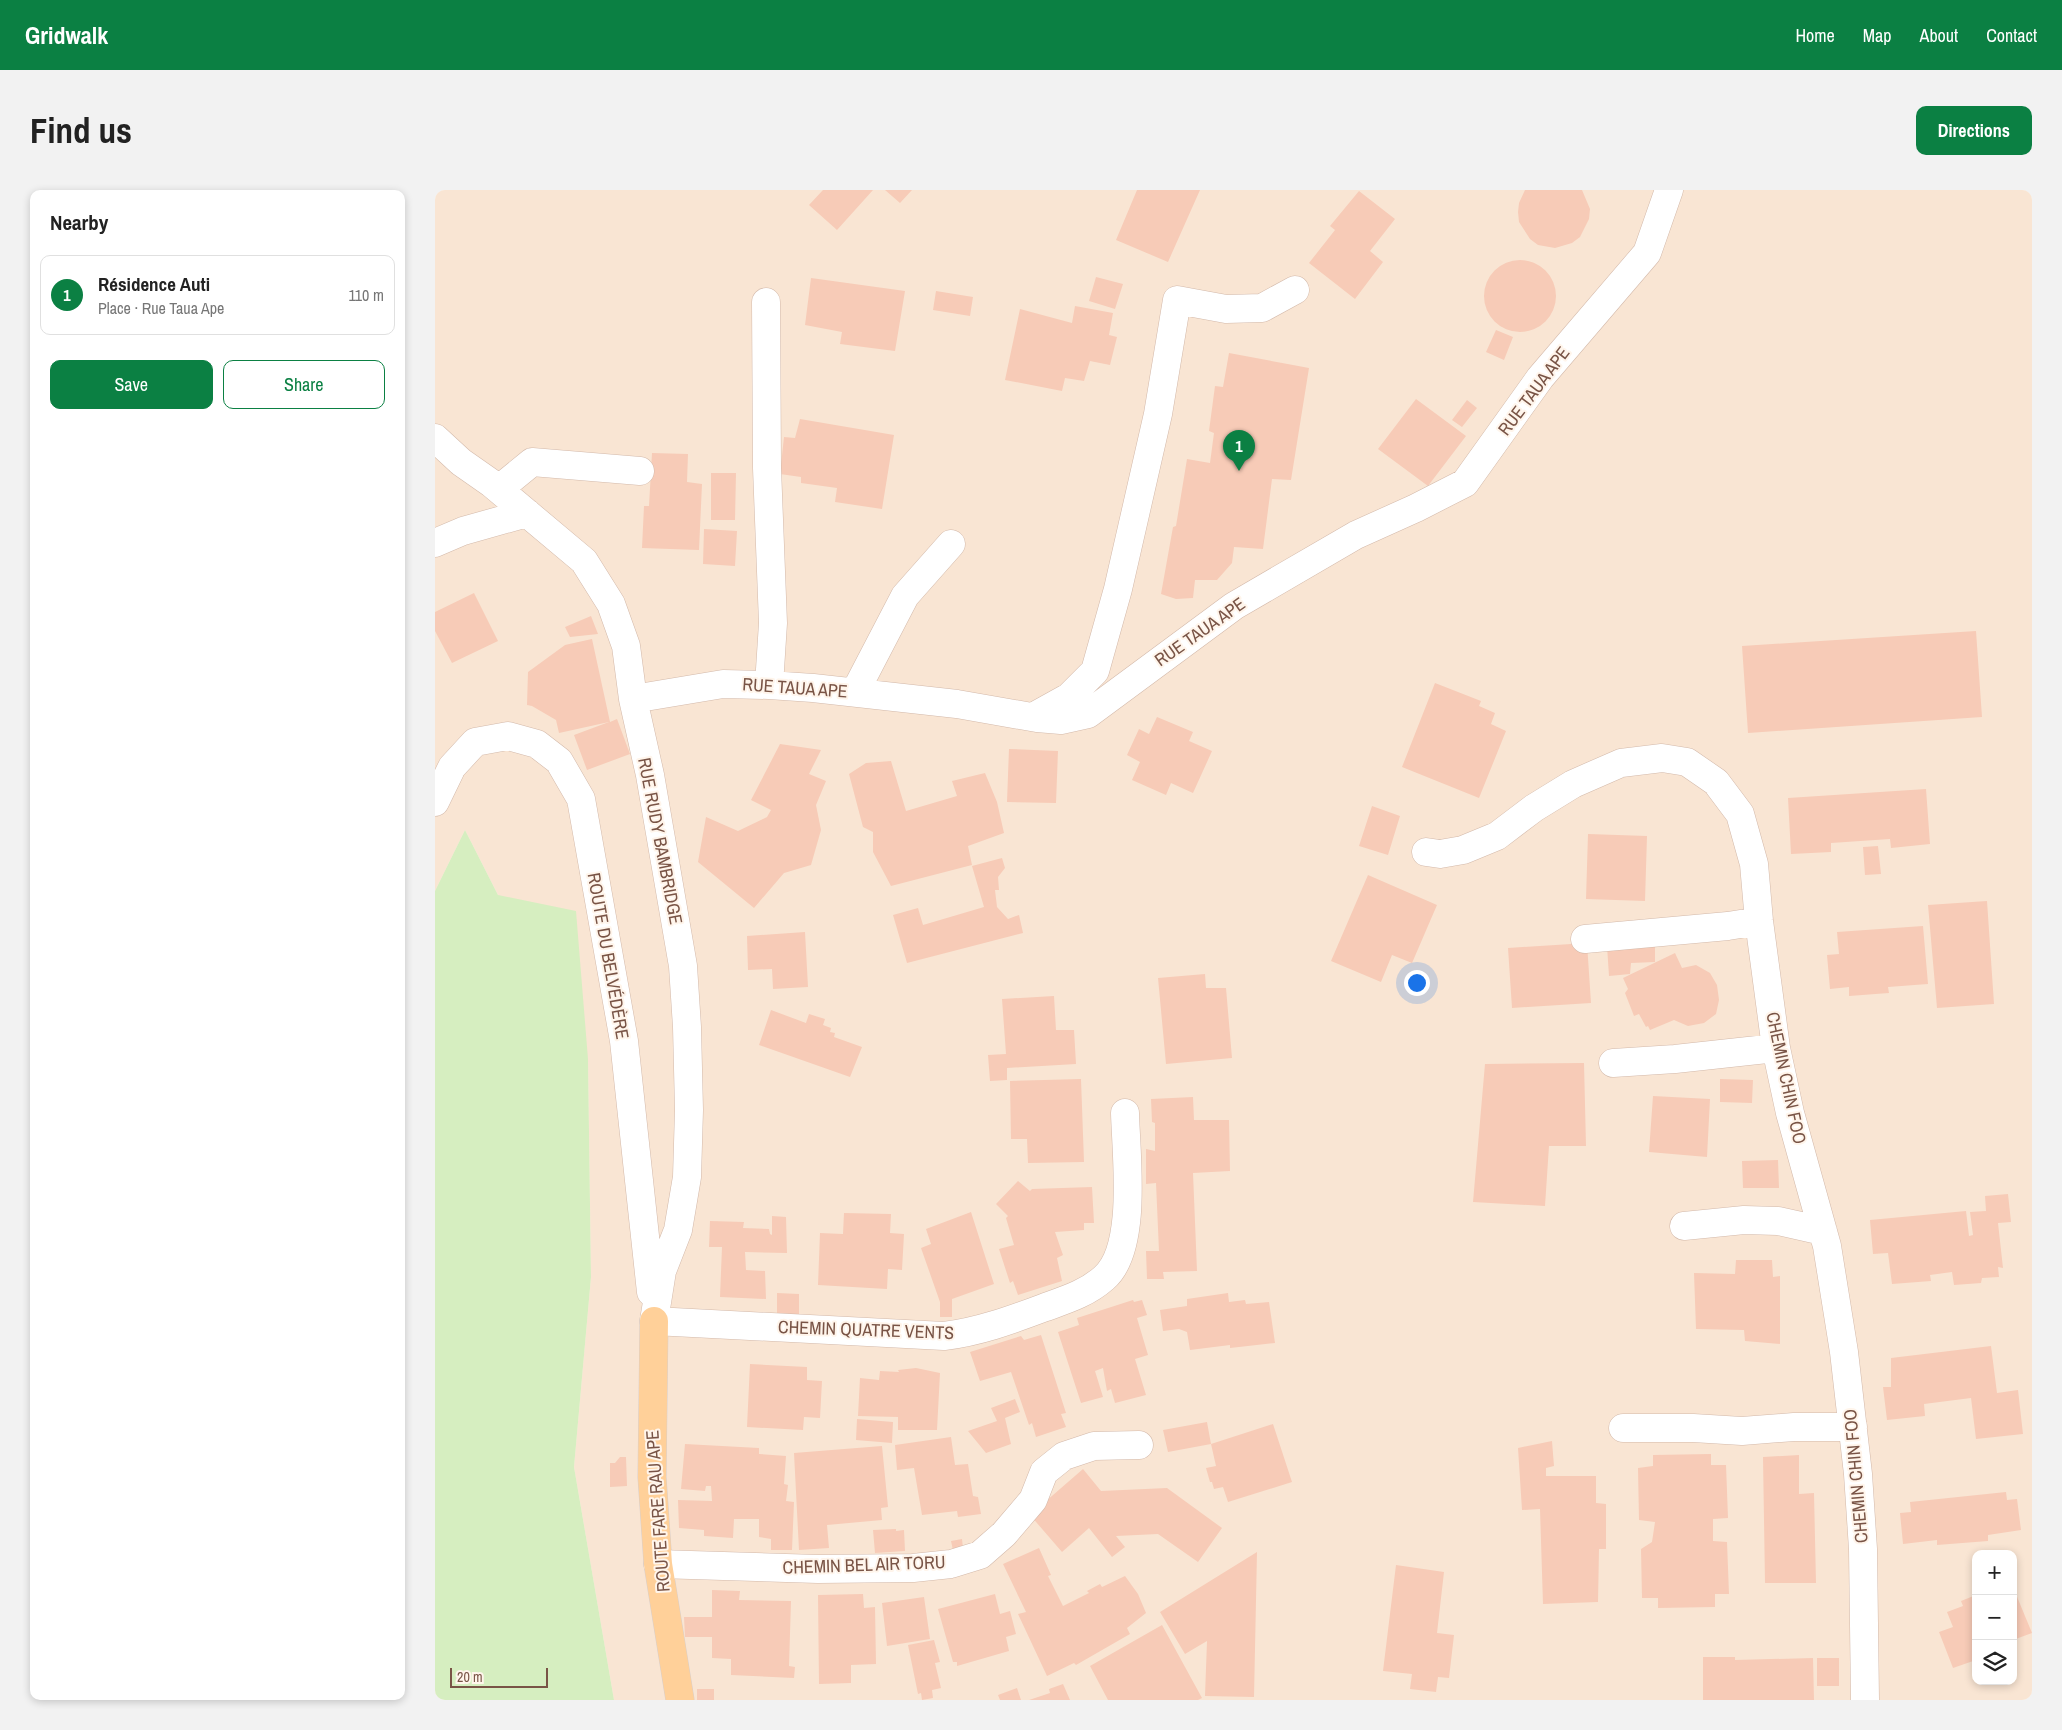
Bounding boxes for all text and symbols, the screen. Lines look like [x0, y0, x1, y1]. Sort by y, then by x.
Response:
text: Gridwalk [25, 19, 108, 51]
text: Home [1795, 23, 1835, 48]
text: Map [1863, 23, 1892, 48]
text: About [1920, 23, 1958, 48]
text: Contact [1986, 23, 2037, 48]
button: Directions [1916, 106, 2032, 155]
text: Find us [30, 107, 132, 154]
text: Nearby [50, 208, 108, 237]
text: Résidence Auti [98, 271, 210, 297]
text: 1 [63, 284, 71, 306]
text: 110 m [348, 284, 384, 306]
text: Place · Rue Taua Ape [98, 297, 224, 319]
street label: RUE TAUA APE [1492, 341, 1575, 440]
button: Save [50, 360, 213, 409]
button: Share [223, 360, 385, 409]
pin: 1 [1223, 430, 1255, 471]
street label: RUE TAUA APE [1149, 591, 1250, 672]
street label: RUE TAUA APE [742, 671, 848, 704]
street label: RUE RUDY BAMBRIDGE [632, 755, 689, 926]
street label: ROUTE DU BELVÉDÈRE [582, 871, 635, 1041]
your location [1404, 970, 1430, 996]
street label: CHEMIN CHIN FOO [1760, 1010, 1813, 1146]
street label: CHEMIN QUATRE VENTS [778, 1314, 955, 1345]
street label: CHEMIN CHIN FOO [1837, 1408, 1874, 1544]
street label: ROUTE FARE RAU APE [639, 1429, 676, 1593]
street label: CHEMIN BEL AIR TORU [782, 1549, 946, 1580]
map controls [1972, 1550, 2017, 1685]
button: + [1972, 1550, 2017, 1595]
button: − [1972, 1595, 2017, 1640]
button: layers [1972, 1640, 2017, 1685]
scale bar [450, 1665, 547, 1688]
text: 20 m [457, 1668, 483, 1686]

